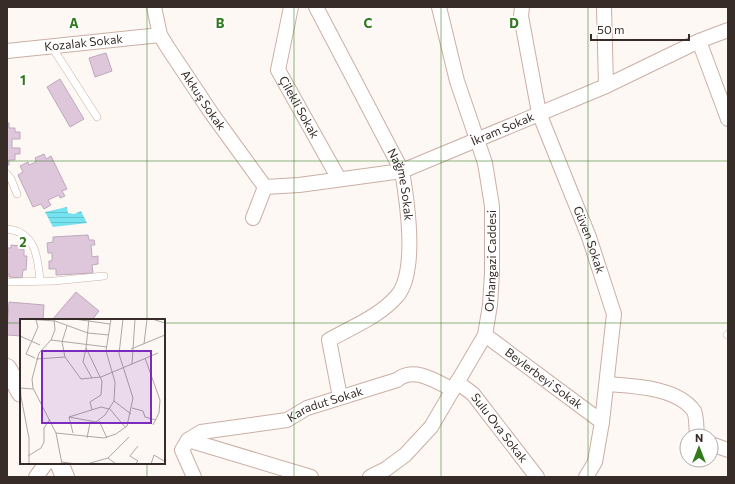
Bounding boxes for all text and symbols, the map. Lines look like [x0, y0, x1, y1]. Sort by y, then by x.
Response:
text: A [69, 15, 79, 31]
text: B [216, 15, 225, 31]
text: C [364, 15, 373, 31]
text: D [509, 15, 519, 31]
scale bar [591, 16, 689, 42]
text: 50 m [597, 22, 625, 36]
street label: Kozalak Sokak [44, 31, 124, 53]
street label: Akkuş Sokak [179, 67, 230, 133]
text: 1 [20, 72, 26, 88]
street label: Çilekli Sokak [277, 73, 323, 141]
street label: İkram Sokak [469, 109, 536, 148]
street label: Nağme Sokak [385, 146, 416, 222]
street label: Güven Sokak [571, 204, 608, 275]
street label: Orhangazi Caddesi [481, 210, 498, 313]
text: 2 [19, 234, 27, 250]
inset map [20, 319, 165, 464]
street label: Beylerbeyi Sokak [503, 344, 586, 411]
street label: Karadut Sokak [284, 383, 365, 424]
street label: Sulu Ova Sokak [469, 390, 531, 465]
north arrow [679, 428, 719, 468]
text: N [695, 431, 703, 444]

